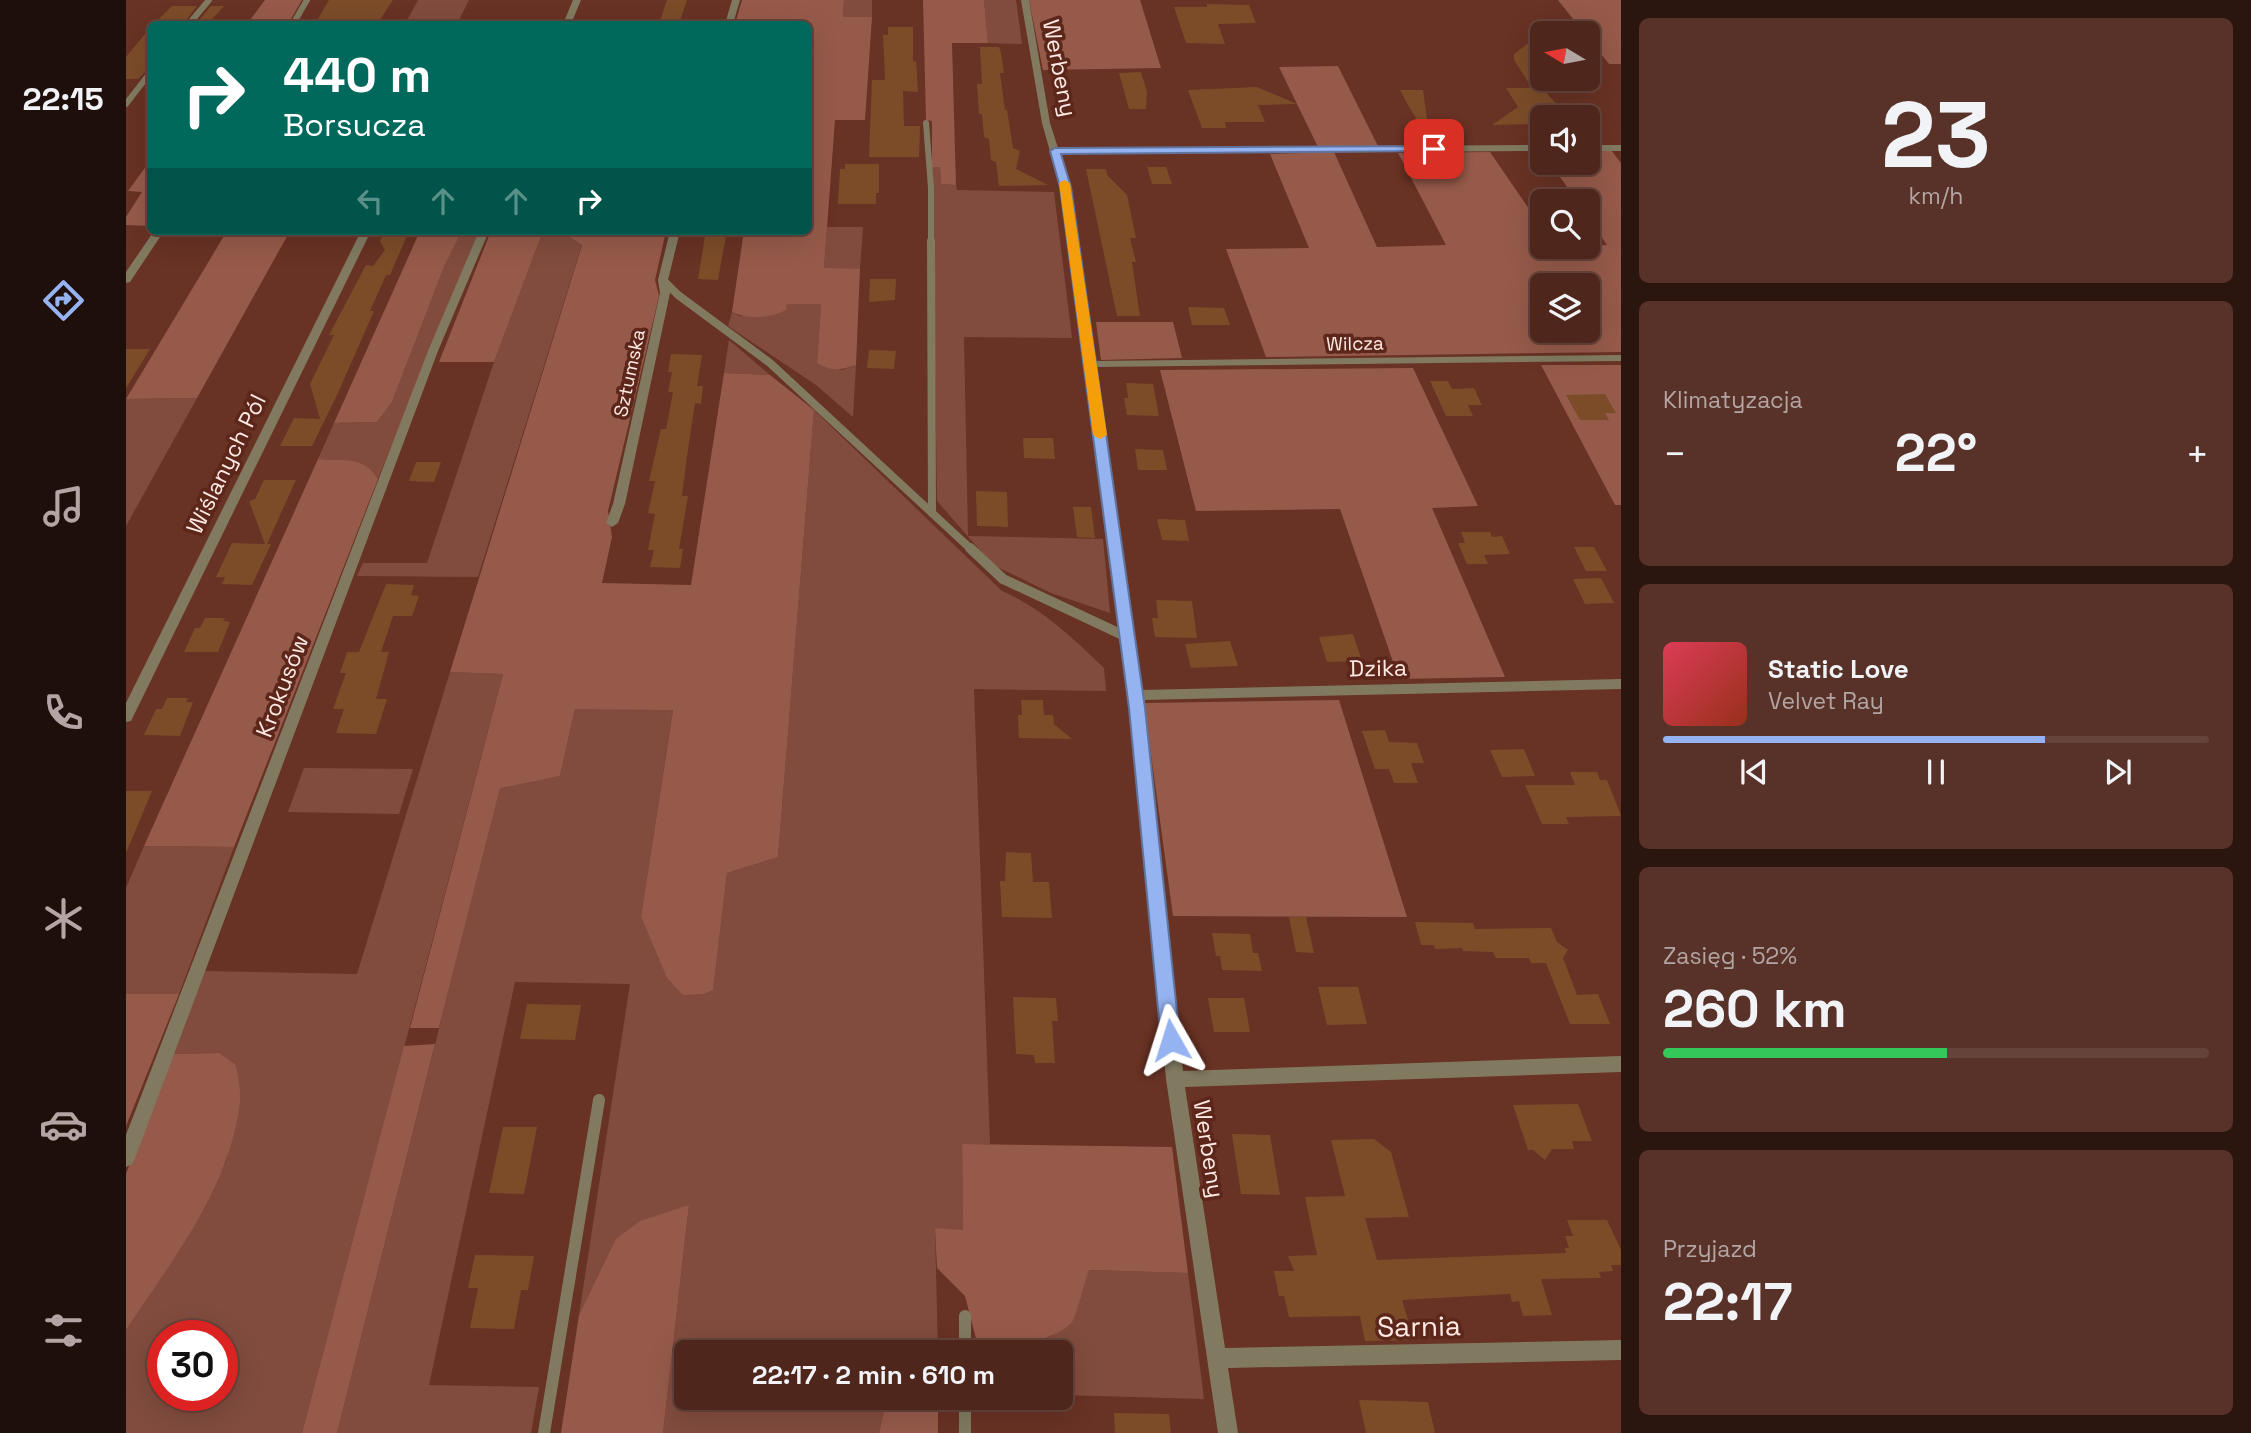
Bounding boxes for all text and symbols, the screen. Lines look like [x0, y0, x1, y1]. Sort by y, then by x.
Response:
street label: Werbeny [1036, 17, 1084, 119]
north arrow [1530, 21, 1600, 91]
map controls [1530, 21, 1600, 343]
text: 440 m [283, 44, 431, 106]
icon: right [168, 49, 259, 140]
text: 23 [1881, 77, 1991, 194]
text: 22:15 [22, 79, 104, 119]
text: Borsucza [283, 105, 426, 145]
button: sound [1530, 105, 1600, 175]
pin [1404, 119, 1464, 179]
icon: arrive [1415, 130, 1453, 168]
text: km/h [1909, 181, 1963, 211]
icon: left [351, 182, 389, 220]
icon: ahead [424, 182, 462, 220]
icon: ahead [497, 182, 535, 220]
icon: right [570, 182, 608, 220]
button: search [1530, 189, 1600, 259]
button: layers [1530, 273, 1600, 343]
icon: directions [39, 276, 88, 325]
street label: Sztumska [608, 327, 651, 419]
street label: Wilcza [1326, 330, 1384, 357]
text: Klimatyzacja [1663, 385, 1803, 415]
street label: Wiślanych Pól [179, 389, 273, 539]
text: 22° [1895, 420, 1977, 486]
text: − [1663, 430, 1687, 478]
text: + [2185, 430, 2209, 478]
icon: music [39, 482, 88, 531]
street label: Krokusów [249, 630, 315, 742]
street label: Dzika [1349, 652, 1407, 684]
text: Static Love [1768, 652, 1909, 686]
text: Velvet Ray [1768, 686, 1884, 716]
icon: phone [39, 688, 88, 737]
icon: previous [1735, 753, 1773, 791]
icon: pause [1917, 753, 1955, 791]
icon: next [2099, 753, 2137, 791]
icon: climate [39, 894, 88, 943]
text: Zasięg · 52% [1663, 941, 1797, 971]
text: 260 km [1663, 976, 1847, 1042]
position arrow [1134, 1003, 1208, 1077]
street label: Werbeny [1186, 1098, 1232, 1200]
icon: car [39, 1100, 88, 1149]
text: Przyjazd [1663, 1234, 1757, 1264]
text: 22:17 [1663, 1269, 1793, 1335]
icon: filters [39, 1306, 88, 1355]
street label: Sarnia [1377, 1307, 1461, 1345]
speed limit sign: 30 [147, 1320, 238, 1411]
text: 22:17 · 2 min · 610 m [752, 1358, 995, 1392]

